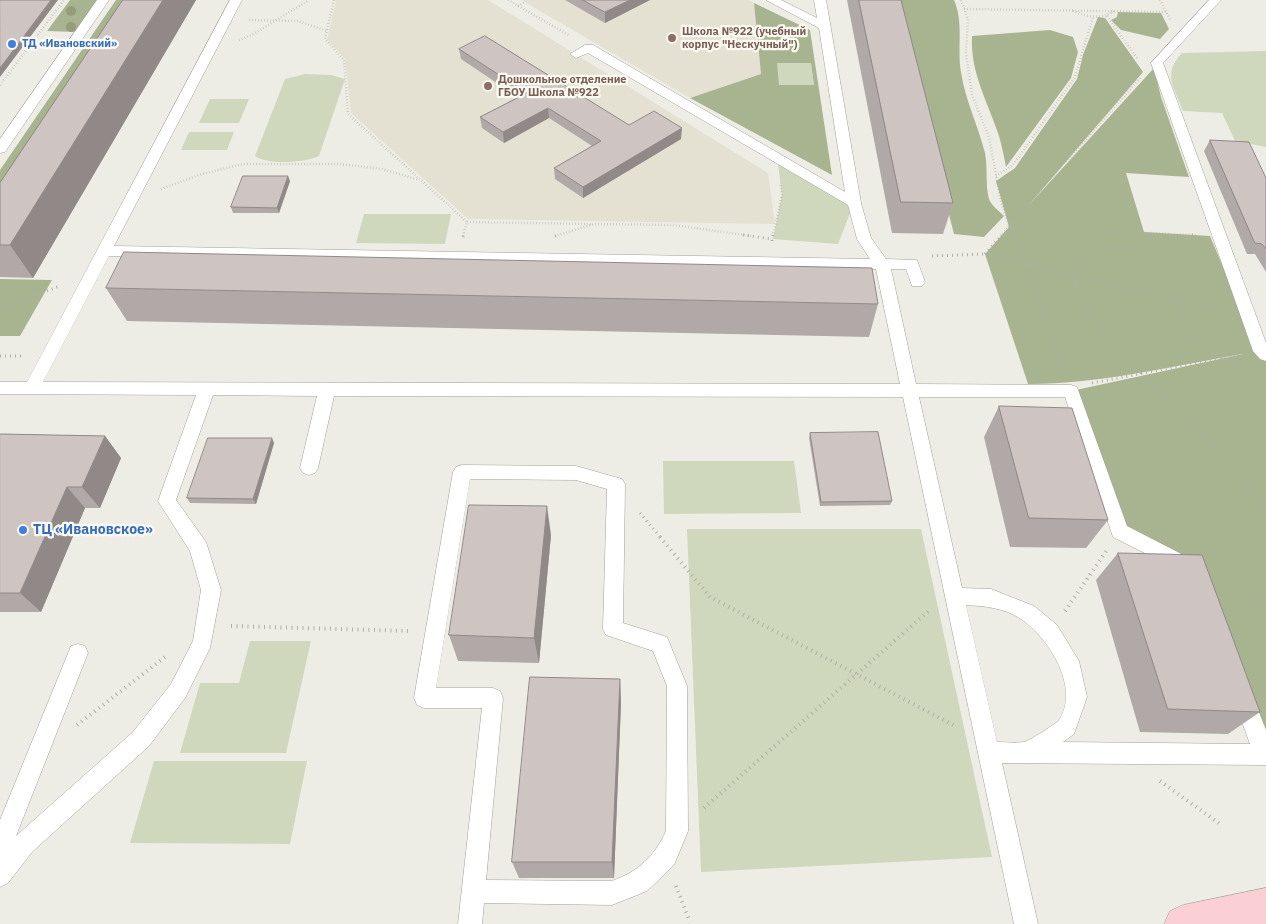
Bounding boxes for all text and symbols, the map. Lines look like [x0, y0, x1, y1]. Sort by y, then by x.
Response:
place label: Школа №922 (учебный корпус "Нескучный") [682, 25, 806, 51]
marker: Школа №922 (учебный корпус "Нескучный") [666, 32, 678, 44]
place label: ТД «Ивановский» [22, 37, 117, 51]
marker: ТД «Ивановский» [6, 38, 18, 50]
place label: Дошкольное отделение ГБОУ Школа №922 [498, 73, 627, 99]
marker: Дошкольное отделение ГБОУ Школа №922 [482, 80, 494, 92]
place label: ТЦ «Ивановское» [33, 522, 153, 538]
marker: ТЦ «Ивановское» [17, 524, 29, 536]

